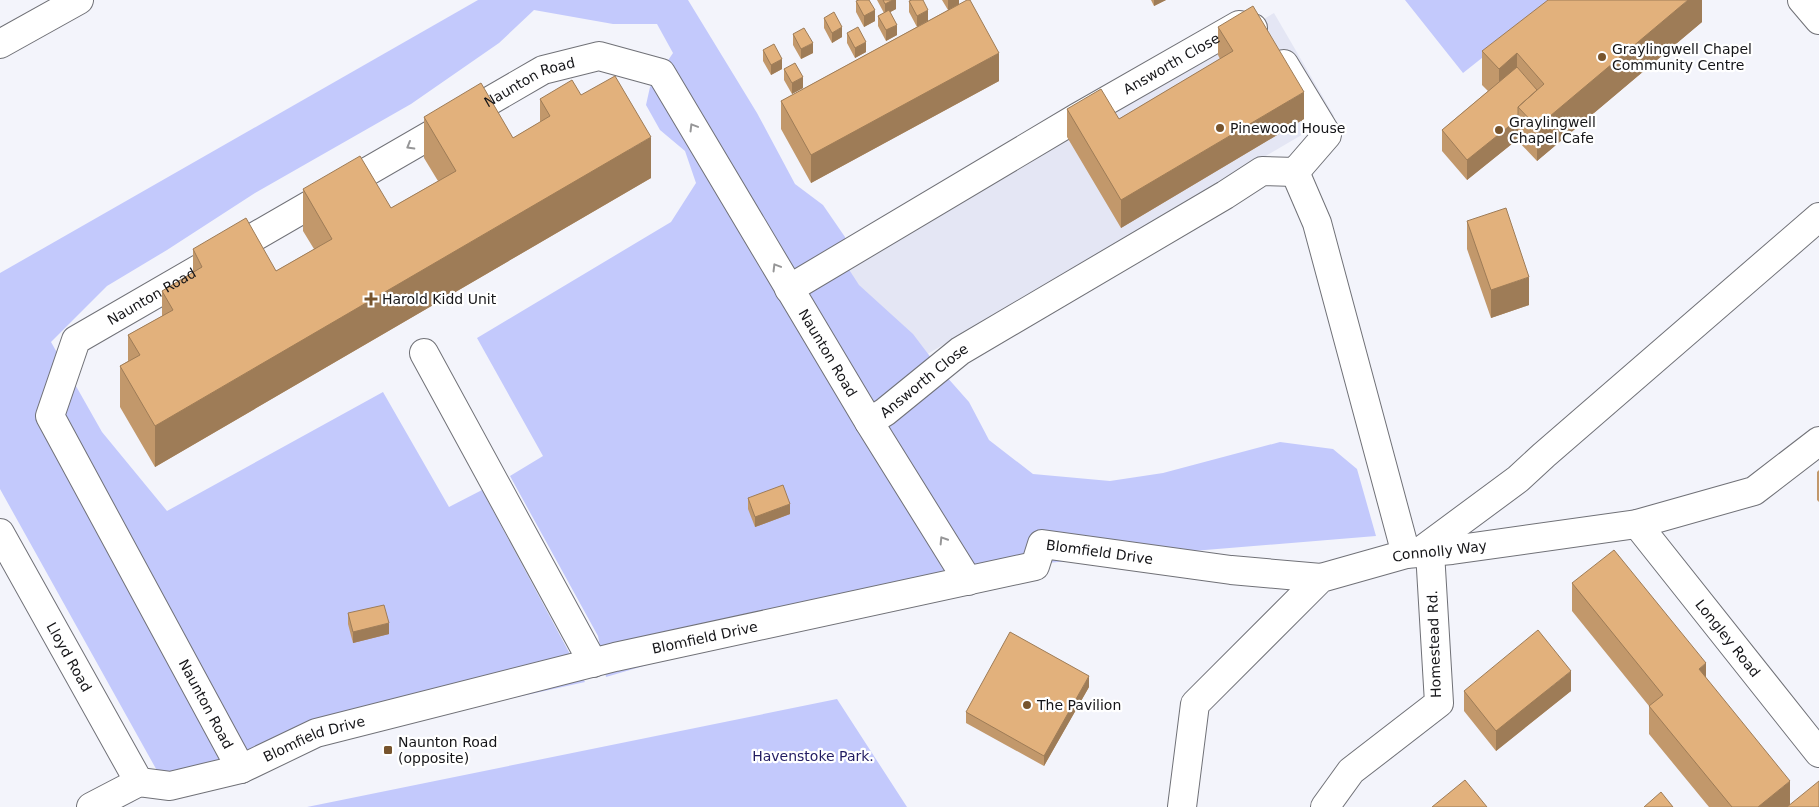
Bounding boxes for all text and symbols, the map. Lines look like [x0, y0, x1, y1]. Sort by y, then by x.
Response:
street label: Answorth Close [1120, 30, 1223, 97]
place label: Graylingwell Chapel Community Centre [1612, 41, 1752, 73]
marker: Graylingwell Chapel Community Centre [1596, 51, 1608, 63]
street label: Naunton Road [481, 54, 577, 110]
place label: Graylingwell Chapel Cafe [1509, 114, 1596, 146]
place label: Pinewood House [1230, 120, 1345, 136]
marker: Pinewood House [1214, 122, 1226, 134]
one-way arrow [689, 124, 699, 133]
marker: Graylingwell Chapel Cafe [1493, 124, 1505, 136]
one-way arrow [407, 140, 416, 150]
one-way arrow [772, 263, 782, 272]
street label: Naunton Road [105, 264, 199, 328]
place label: Harold Kidd Unit [382, 291, 497, 307]
marker: Harold Kidd Unit [364, 292, 378, 306]
street label: Naunton Road [796, 306, 860, 400]
street label: Answorth Close [877, 340, 971, 421]
one-way arrow [939, 536, 949, 545]
street label: Blomfield Drive [1045, 537, 1154, 567]
street label: Connolly Way [1390, 537, 1488, 565]
street label: Homestead Rd. [1424, 590, 1444, 698]
street label: Longley Road [1692, 596, 1763, 680]
street label: Blomfield Drive [650, 618, 759, 657]
street label: Lloyd Road [43, 619, 95, 695]
street label: Naunton Road [176, 656, 236, 752]
place label: The Pavilion [1036, 697, 1121, 713]
marker: The Pavilion [1021, 699, 1033, 711]
street label: Blomfield Drive [261, 713, 367, 765]
place label: Naunton Road (opposite) [398, 734, 497, 766]
marker: Naunton Road (opposite) [382, 744, 394, 756]
park label: Havenstoke Park. [752, 748, 874, 764]

